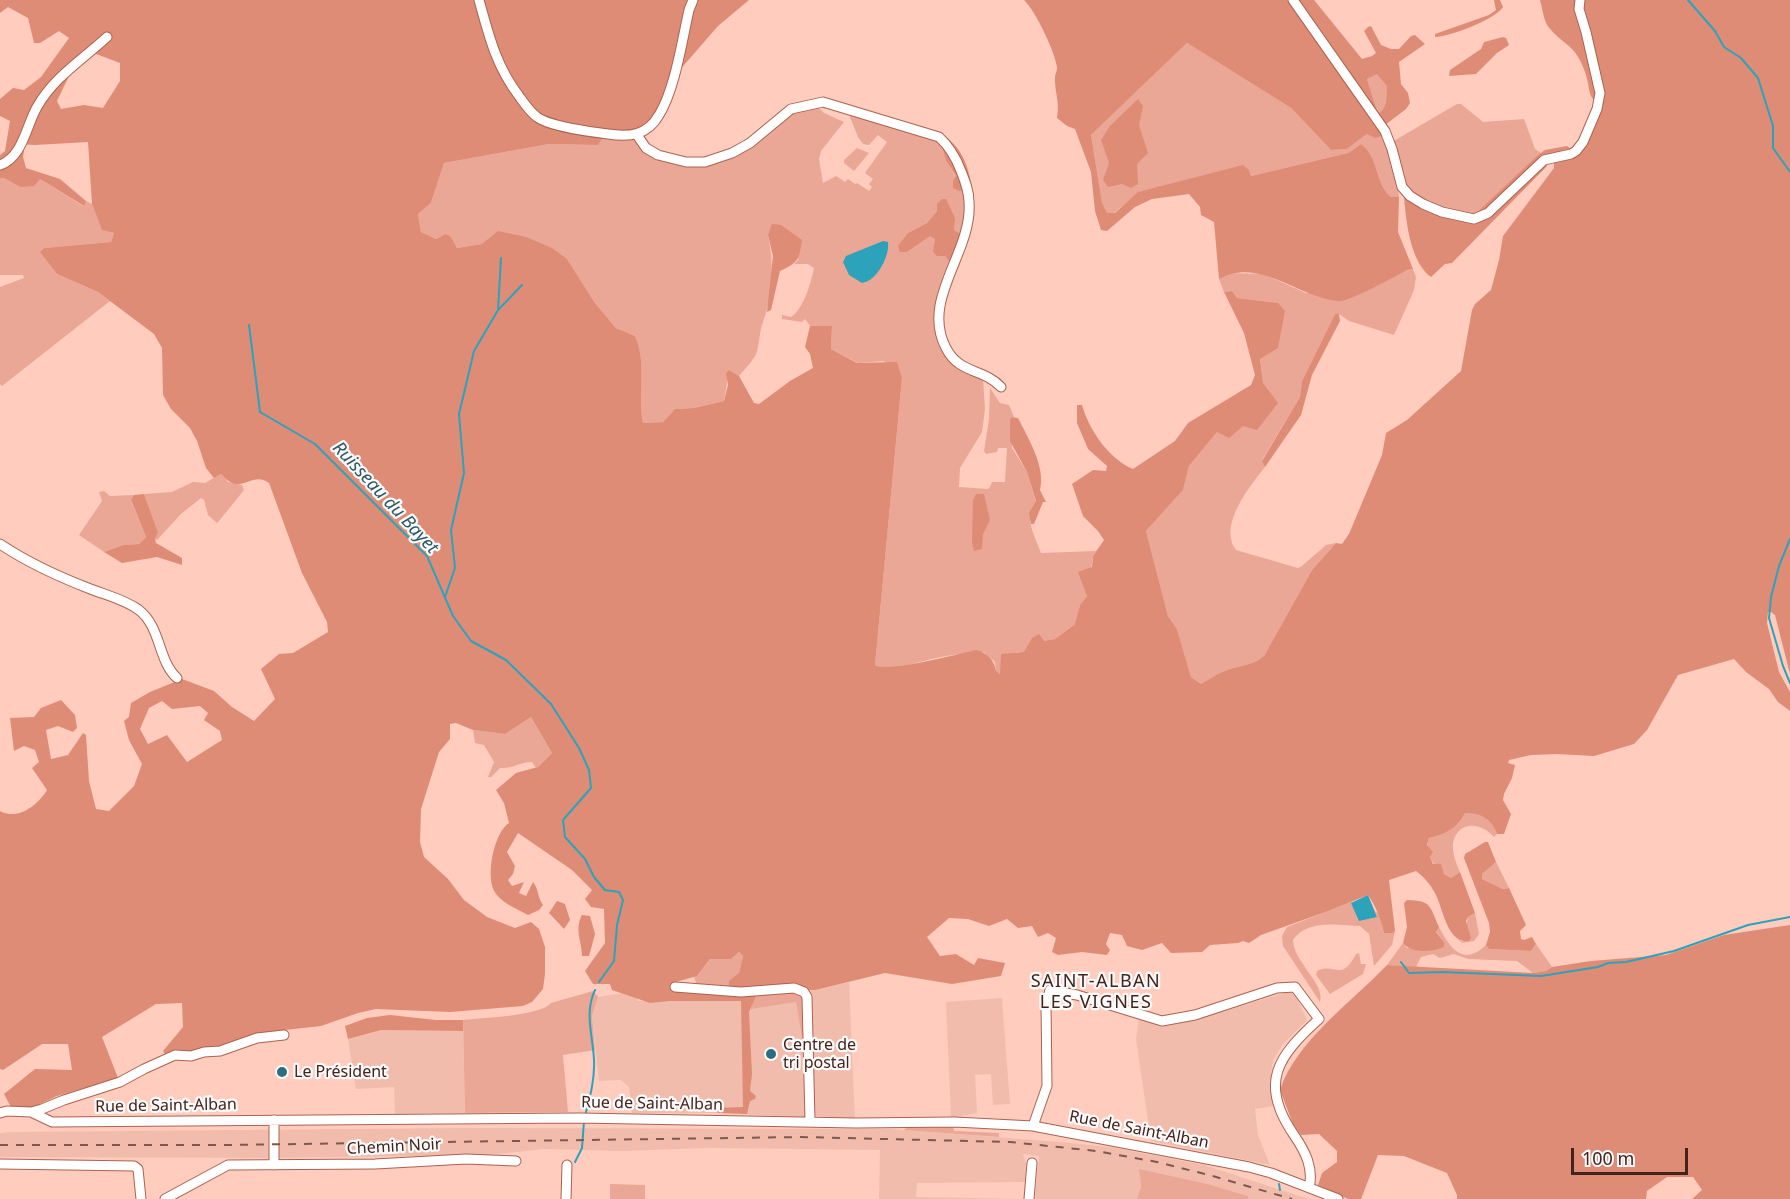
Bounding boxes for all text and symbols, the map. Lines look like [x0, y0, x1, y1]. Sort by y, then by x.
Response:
water label: Ruisseau du Bayet [328, 438, 442, 558]
district label: SAINT-ALBAN LES VIGNES [1031, 971, 1161, 1014]
place label: Centre de tri postal [783, 1035, 856, 1073]
marker: Centre de tri postal [764, 1047, 778, 1061]
place label: Le Président [294, 1062, 387, 1082]
marker: Le Président [275, 1065, 289, 1079]
street label: Rue de Saint-Alban [581, 1093, 723, 1115]
street label: Rue de Saint-Alban [95, 1095, 237, 1117]
street label: Rue de Saint-Alban [1068, 1107, 1210, 1153]
street label: Chemin Noir [346, 1135, 442, 1159]
scale bar [1574, 1136, 1691, 1174]
text: 100 m [1582, 1146, 1634, 1170]

